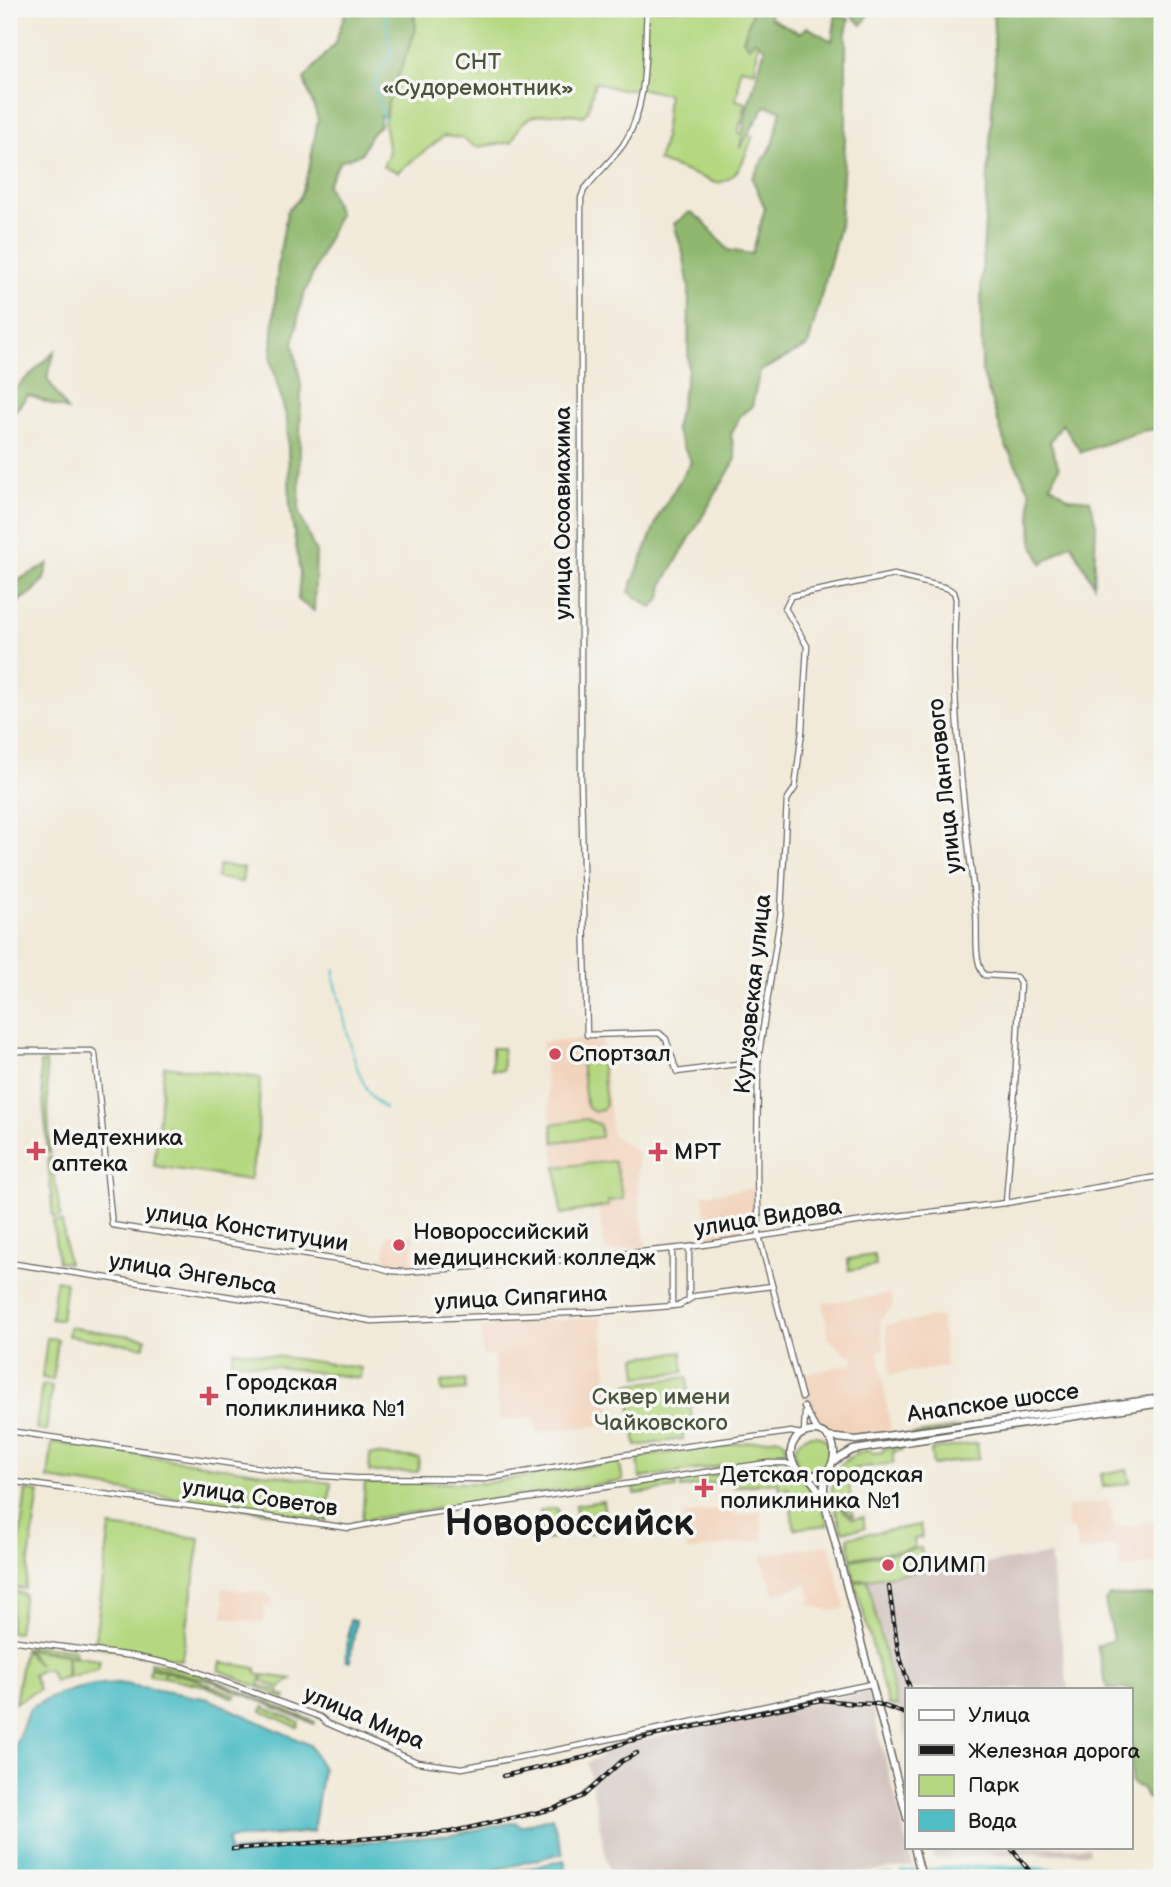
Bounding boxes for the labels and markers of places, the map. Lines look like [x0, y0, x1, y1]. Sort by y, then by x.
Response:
place label: Спортзал [569, 1040, 671, 1068]
marker: Спортзал [547, 1046, 563, 1062]
place label: Медтехника аптека [52, 1124, 184, 1178]
place label: МРТ [674, 1138, 722, 1166]
marker: Медтехника аптека [26, 1141, 46, 1161]
marker: МРТ [648, 1142, 668, 1162]
place label: Новороссийский медицинский колледж [413, 1218, 655, 1272]
marker: Новороссийский медицинский колледж [391, 1237, 407, 1253]
place label: Городская поликлиника №1 [225, 1369, 405, 1423]
marker: Городская поликлиника №1 [199, 1386, 219, 1406]
place label: Детская городская поликлиника №1 [720, 1461, 923, 1515]
marker: Детская городская поликлиника №1 [694, 1478, 714, 1498]
place label: ОЛИМП [902, 1551, 986, 1579]
marker: ОЛИМП [880, 1557, 896, 1573]

